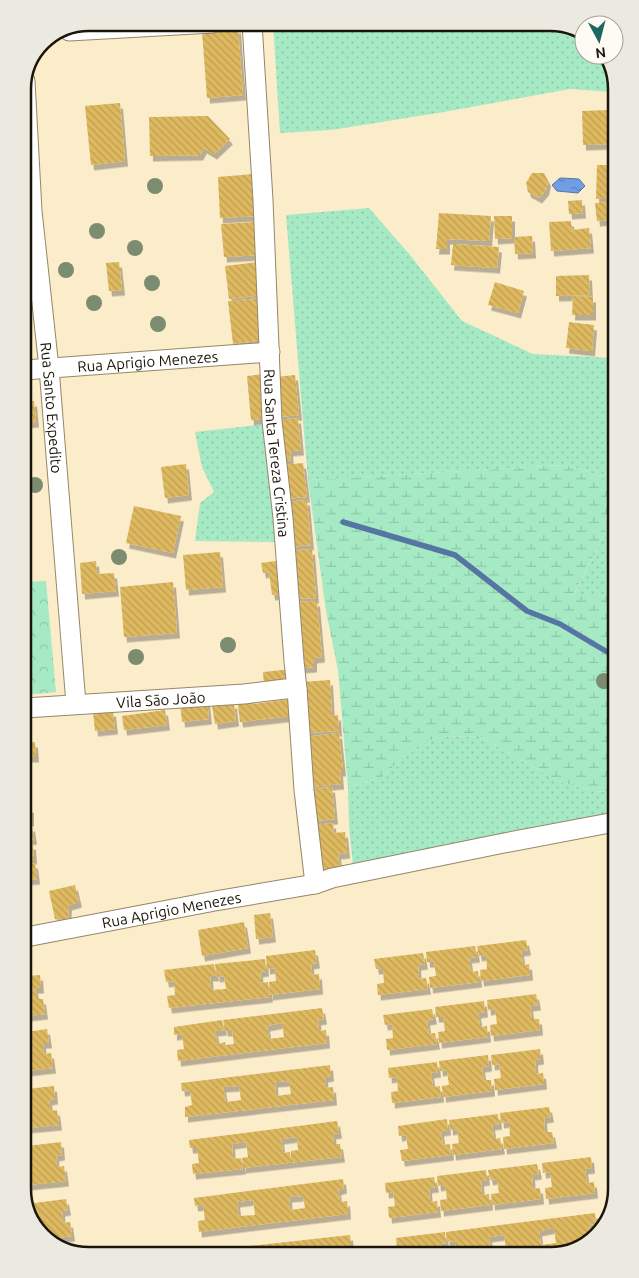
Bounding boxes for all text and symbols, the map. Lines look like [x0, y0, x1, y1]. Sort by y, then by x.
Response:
north arrow [574, 15, 624, 65]
text: N [594, 44, 607, 61]
street label: Rua Santo Expedito [38, 341, 66, 474]
street label: Rua Aprigio Menezes [77, 347, 219, 375]
street label: Rua Santa Tereza Cristina [261, 369, 293, 538]
street label: Vila São João [116, 688, 206, 711]
street label: Rua Aprigio Menezes [100, 888, 242, 931]

